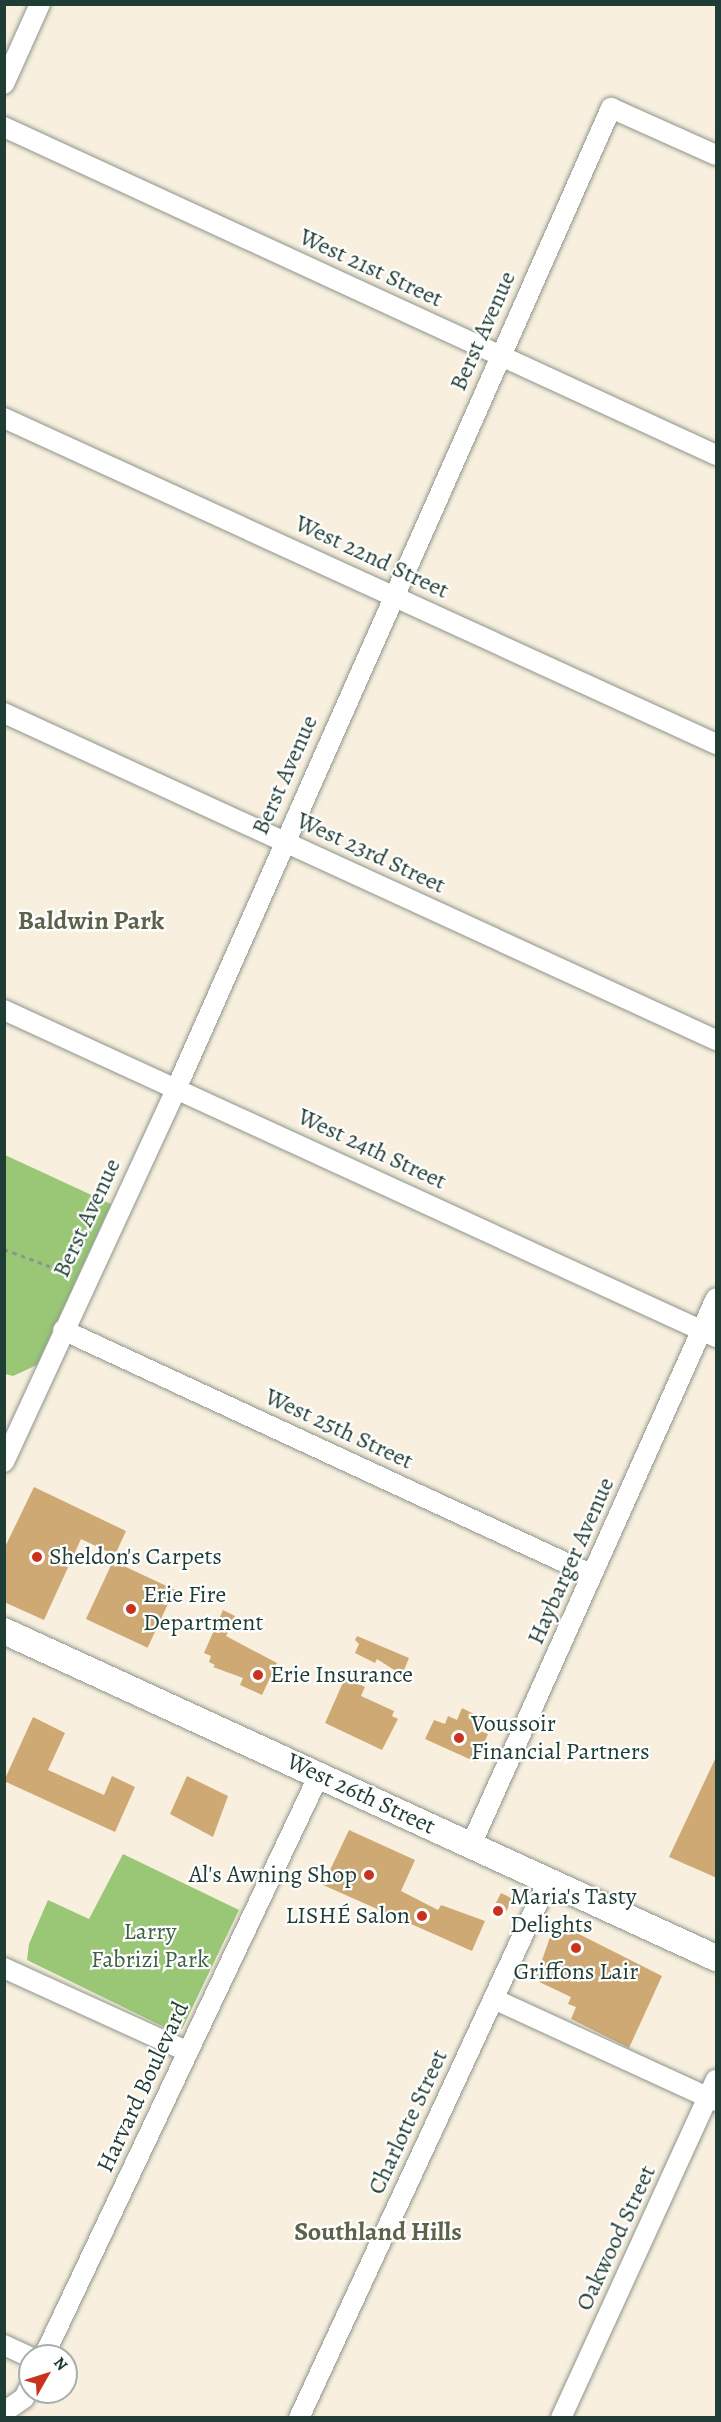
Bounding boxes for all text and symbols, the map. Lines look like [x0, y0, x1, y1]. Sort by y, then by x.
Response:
street label: West 21st Street [295, 222, 447, 314]
street label: Berst Avenue [444, 267, 522, 395]
street label: West 22nd Street [291, 509, 453, 605]
street label: Berst Avenue [246, 711, 324, 839]
street label: West 23rd Street [292, 806, 450, 900]
district label: Baldwin Park [18, 905, 164, 937]
street label: West 24th Street [293, 1102, 451, 1196]
street label: Berst Avenue [47, 1154, 127, 1282]
street label: West 25th Street [260, 1382, 418, 1476]
street label: Haybarger Avenue [521, 1473, 621, 1649]
place label: Sheldon's Carpets [49, 1543, 222, 1571]
marker: Sheldon's Carpets [30, 1550, 44, 1564]
place label: Erie Fire Department [143, 1581, 263, 1637]
marker: Erie Fire Department [124, 1602, 138, 1616]
place label: Erie Insurance [270, 1661, 413, 1689]
marker: Erie Insurance [251, 1668, 265, 1682]
place label: Voussoir Financial Partners [471, 1710, 650, 1766]
marker: Voussoir Financial Partners [452, 1731, 466, 1745]
street label: West 26th Street [282, 1747, 440, 1841]
place label: Al's Awning Shop [189, 1861, 357, 1889]
marker: Al's Awning Shop [362, 1868, 376, 1882]
place label: Maria's Tasty Delights [510, 1883, 636, 1939]
place label: LISHÉ Salon [286, 1902, 410, 1930]
marker: Maria's Tasty Delights [491, 1904, 505, 1918]
marker: LISHÉ Salon [415, 1909, 429, 1923]
park label: Larry Fabrizi Park [91, 1918, 209, 1974]
marker: Griffons Lair [569, 1941, 583, 1955]
place label: Griffons Lair [514, 1958, 638, 1986]
street label: Harvard Boulevard [91, 1997, 195, 2177]
street label: Charlotte Street [362, 2045, 454, 2199]
street label: Oakwood Street [570, 2161, 662, 2315]
district label: Southland Hills [294, 2216, 462, 2248]
north arrow [18, 2344, 78, 2404]
text: N [48, 2352, 73, 2375]

